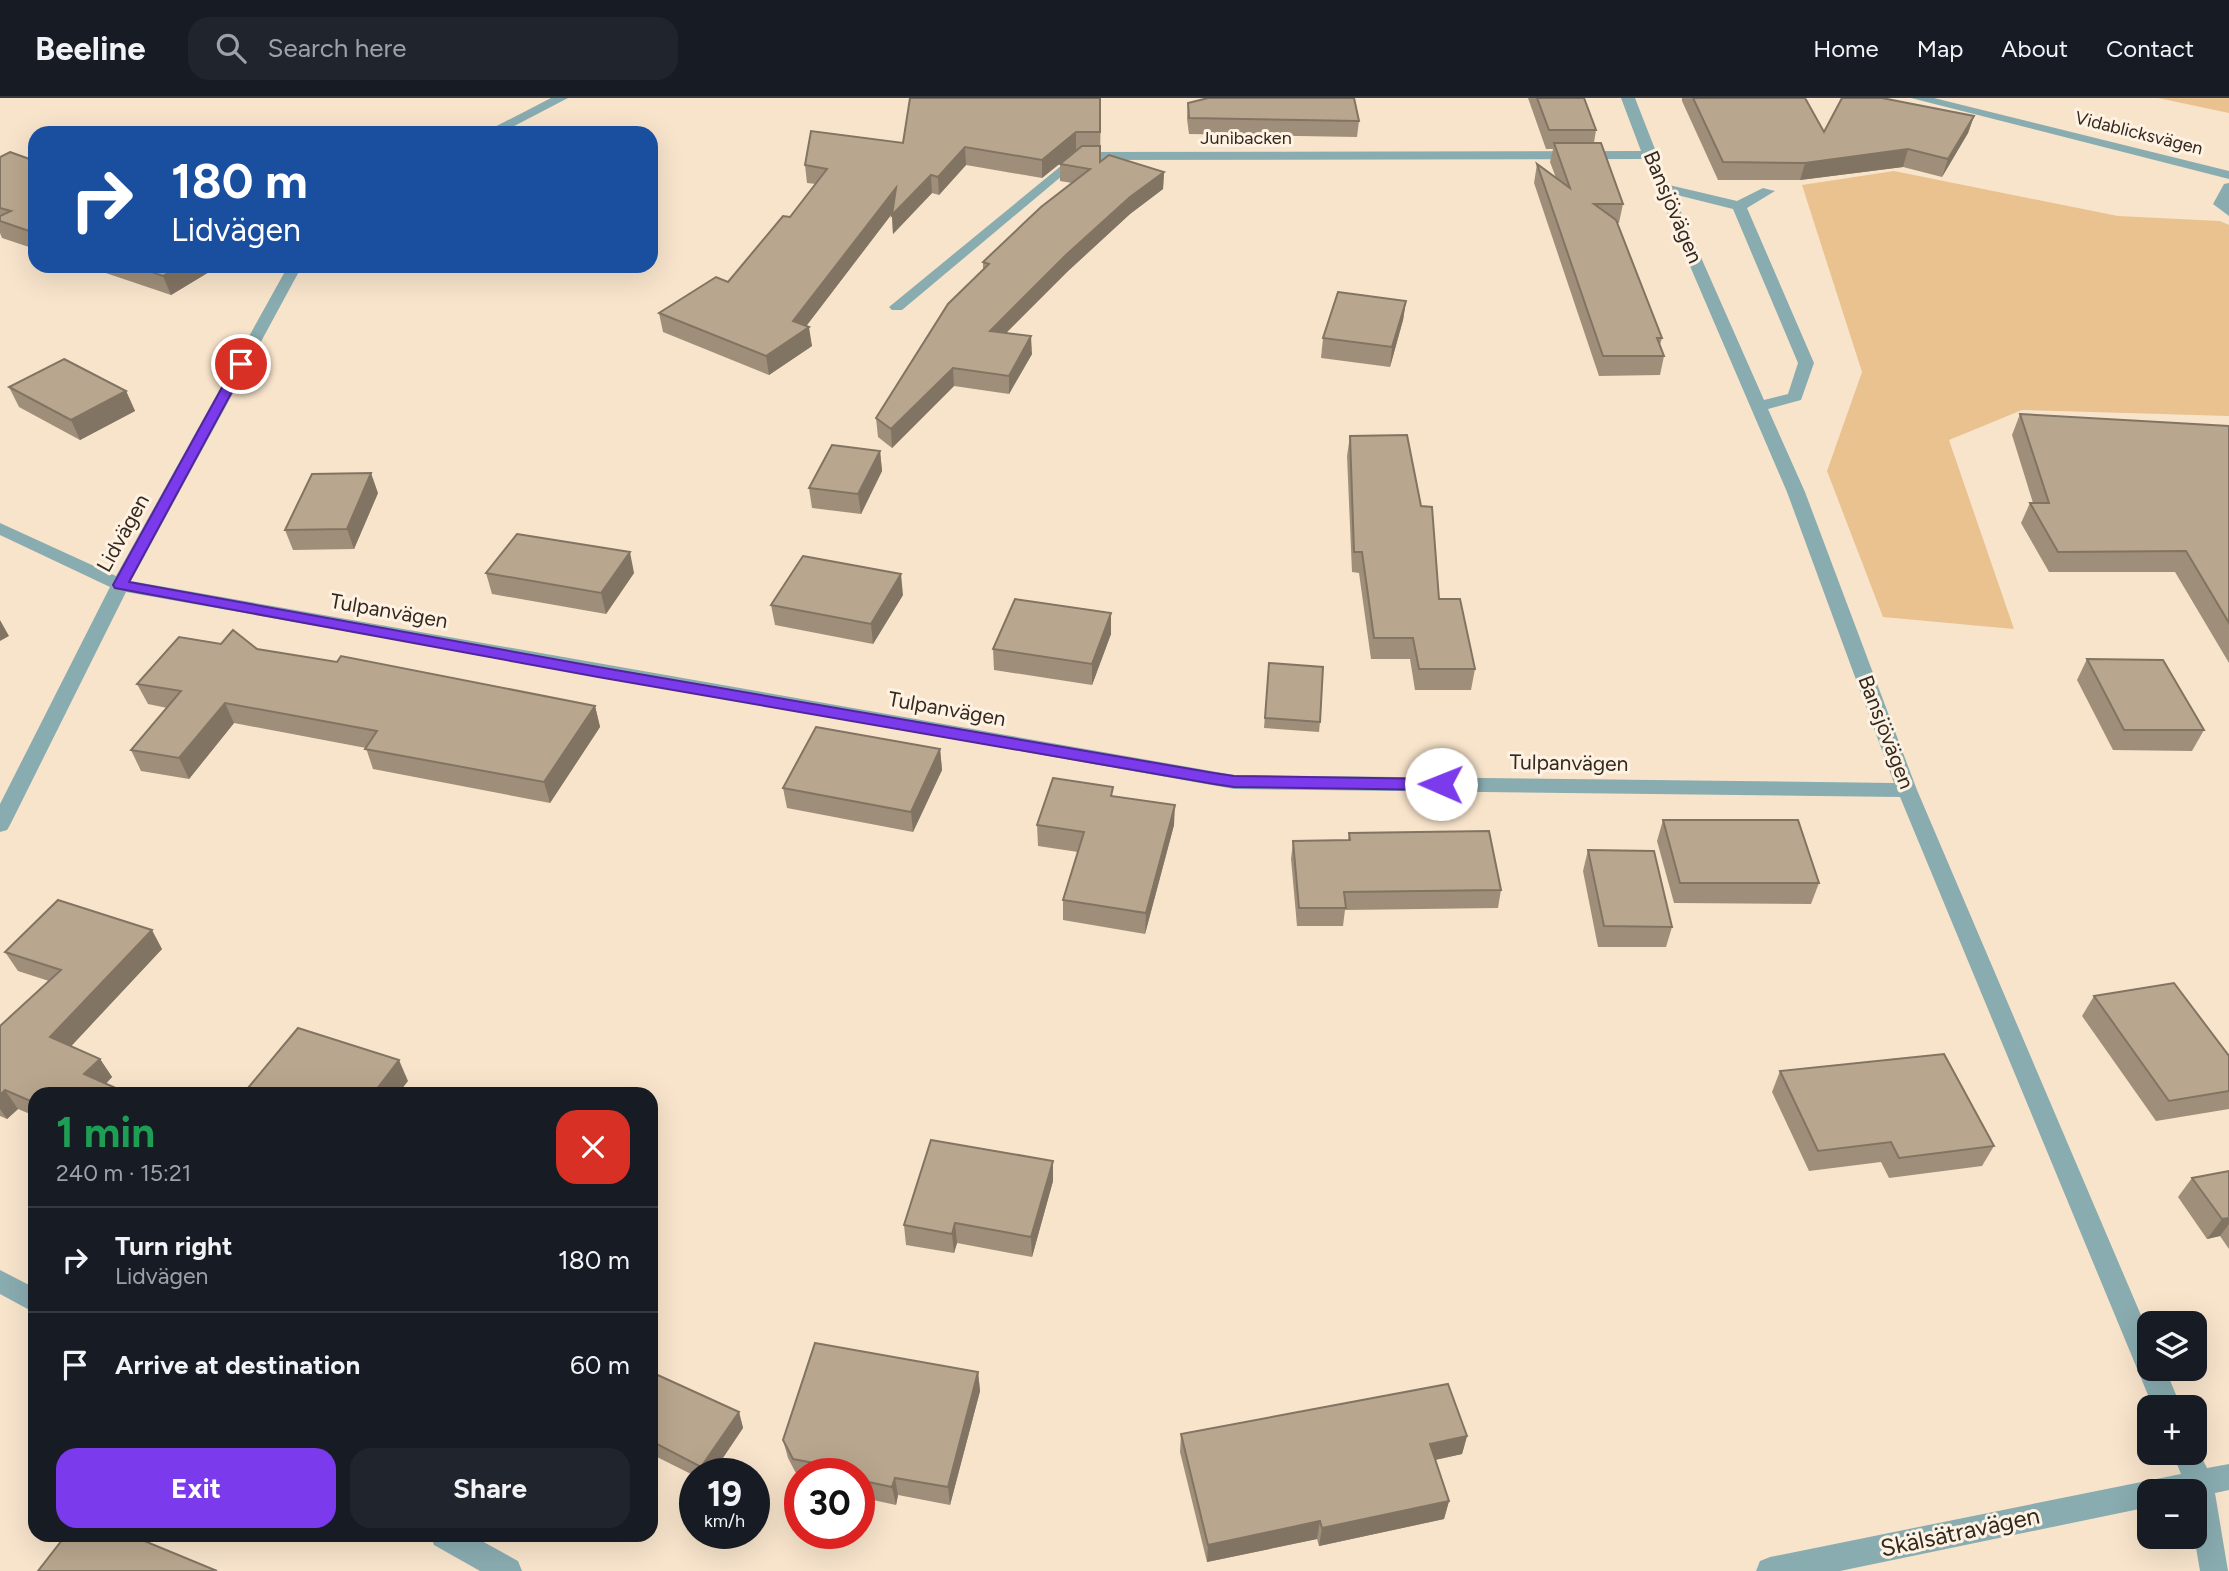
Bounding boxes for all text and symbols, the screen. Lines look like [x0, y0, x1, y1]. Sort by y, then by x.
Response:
search box [188, 17, 678, 80]
text: Beeline [35, 29, 146, 68]
icon: search [212, 29, 250, 67]
text: Search here [268, 32, 406, 64]
text: Home [1813, 34, 1879, 63]
text: Map [1917, 34, 1963, 63]
text: About [2001, 34, 2068, 63]
text: Contact [2106, 34, 2194, 63]
street label: Vidablicksvägen [2073, 106, 2205, 160]
street label: Junibacken [1200, 127, 1292, 149]
street label: Bansjövägen [1639, 147, 1708, 267]
text: 180 m [171, 151, 308, 210]
icon: right [56, 154, 147, 245]
text: Lidvägen [171, 211, 301, 249]
pin [211, 334, 271, 394]
icon: arrive [222, 345, 260, 383]
street label: Lidvägen [91, 489, 154, 576]
street label: Tulpanvägen [328, 588, 450, 633]
street label: Bansjövägen [1853, 671, 1920, 792]
street label: Tulpanvägen [886, 686, 1008, 731]
position arrow [1404, 747, 1478, 821]
street label: Tulpanvägen [1509, 749, 1629, 776]
text: 1 min [56, 1107, 155, 1158]
button: close [556, 1110, 630, 1184]
text: 240 m · 15:21 [56, 1159, 191, 1187]
text: Turn right [115, 1230, 232, 1262]
icon: right [56, 1241, 94, 1279]
text: 180 m [558, 1244, 630, 1276]
text: Lidvägen [115, 1262, 208, 1290]
map controls [2137, 1311, 2207, 1549]
button: layers [2137, 1311, 2207, 1381]
icon: arrive [56, 1346, 94, 1384]
text: Arrive at destination [115, 1349, 360, 1381]
text: 60 m [570, 1349, 630, 1381]
button: + [2137, 1395, 2207, 1465]
button: Exit [56, 1448, 336, 1528]
button: Share [350, 1448, 630, 1528]
speed limit sign: 30 [784, 1458, 875, 1549]
text: 19 [707, 1473, 742, 1515]
button: − [2137, 1479, 2207, 1549]
street label: Skälsätravägen [1878, 1501, 2042, 1563]
text: km/h [704, 1510, 745, 1532]

